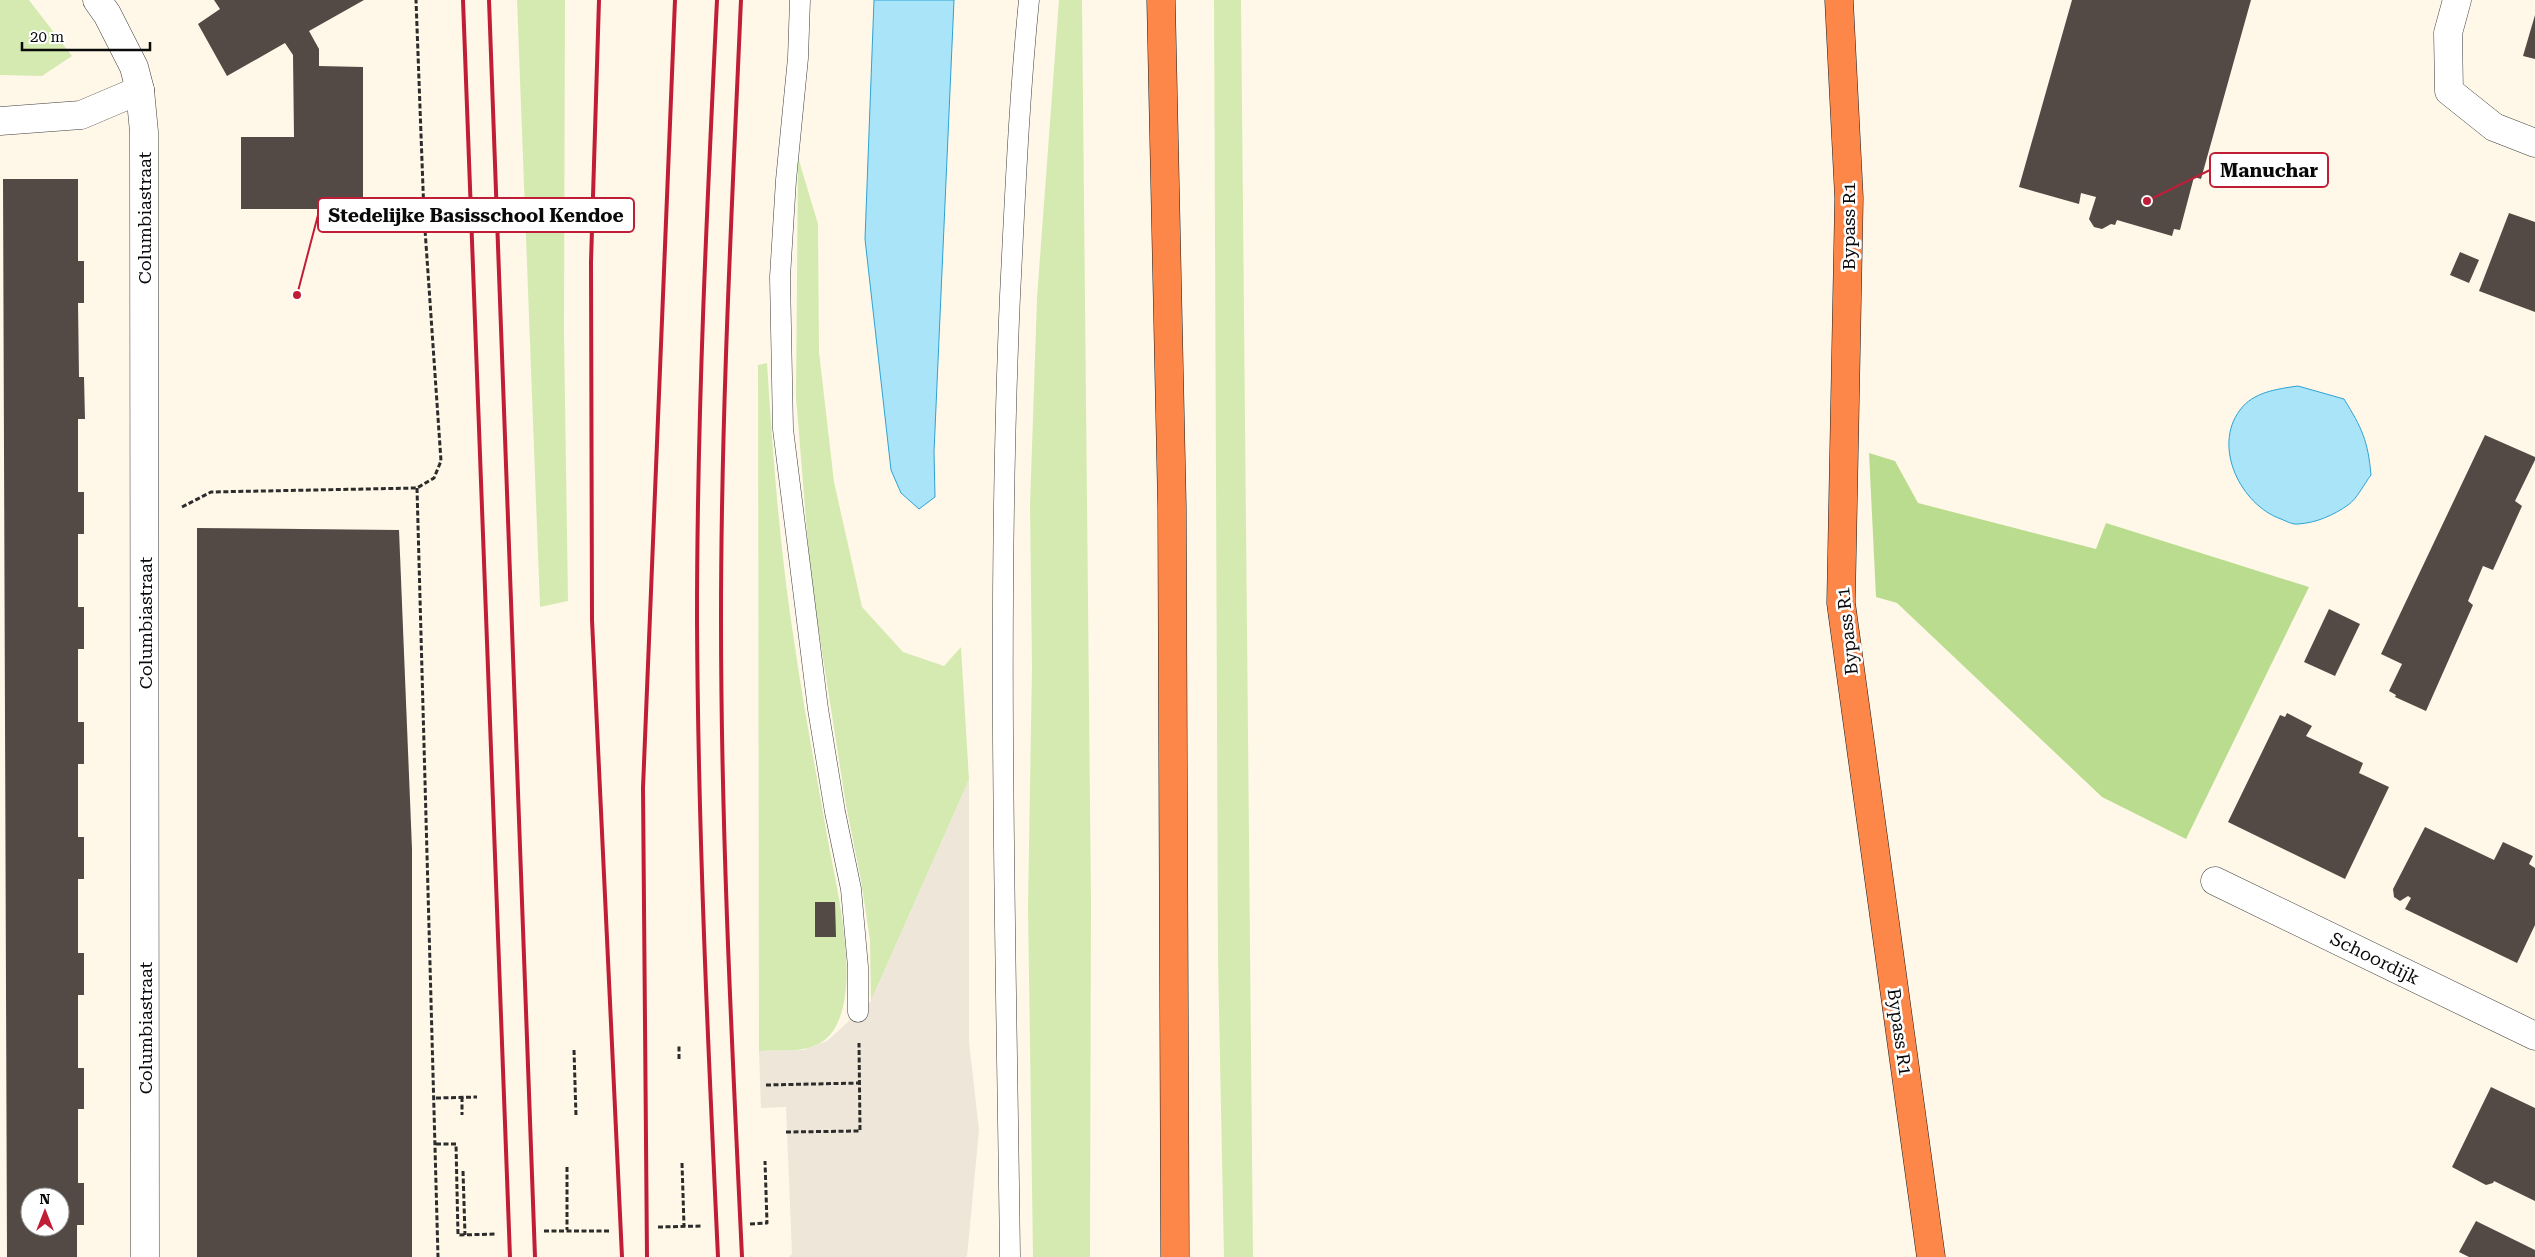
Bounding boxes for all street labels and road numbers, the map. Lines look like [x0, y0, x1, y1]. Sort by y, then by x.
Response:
street label: Columbiastraat [134, 151, 155, 284]
street label: Bypass R1 [1838, 182, 1859, 270]
street label: Columbiastraat [135, 556, 156, 689]
street label: Bypass R1 [1832, 586, 1862, 676]
street label: Schoordijk [2327, 927, 2423, 989]
street label: Columbiastraat [135, 961, 156, 1094]
street label: Bypass R1 [1883, 987, 1917, 1077]

